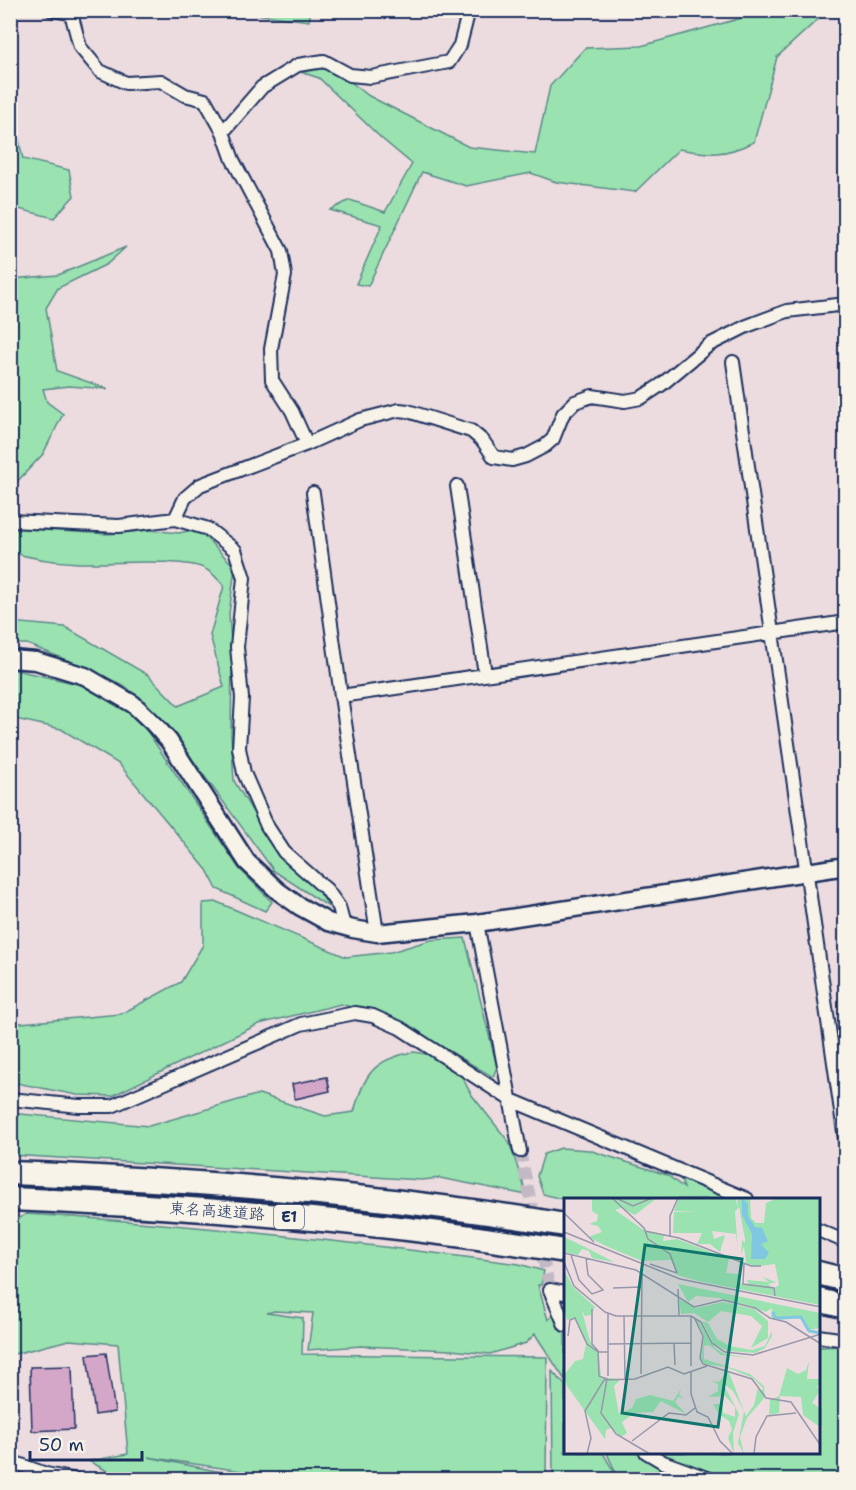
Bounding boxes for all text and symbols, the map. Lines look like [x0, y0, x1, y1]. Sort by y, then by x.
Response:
street label: 東名高速道路 [168, 1197, 266, 1225]
inset map [564, 1198, 820, 1454]
road number: E1 [274, 1205, 304, 1229]
scale bar [30, 1424, 142, 1462]
text: 50 m [39, 1433, 84, 1457]

